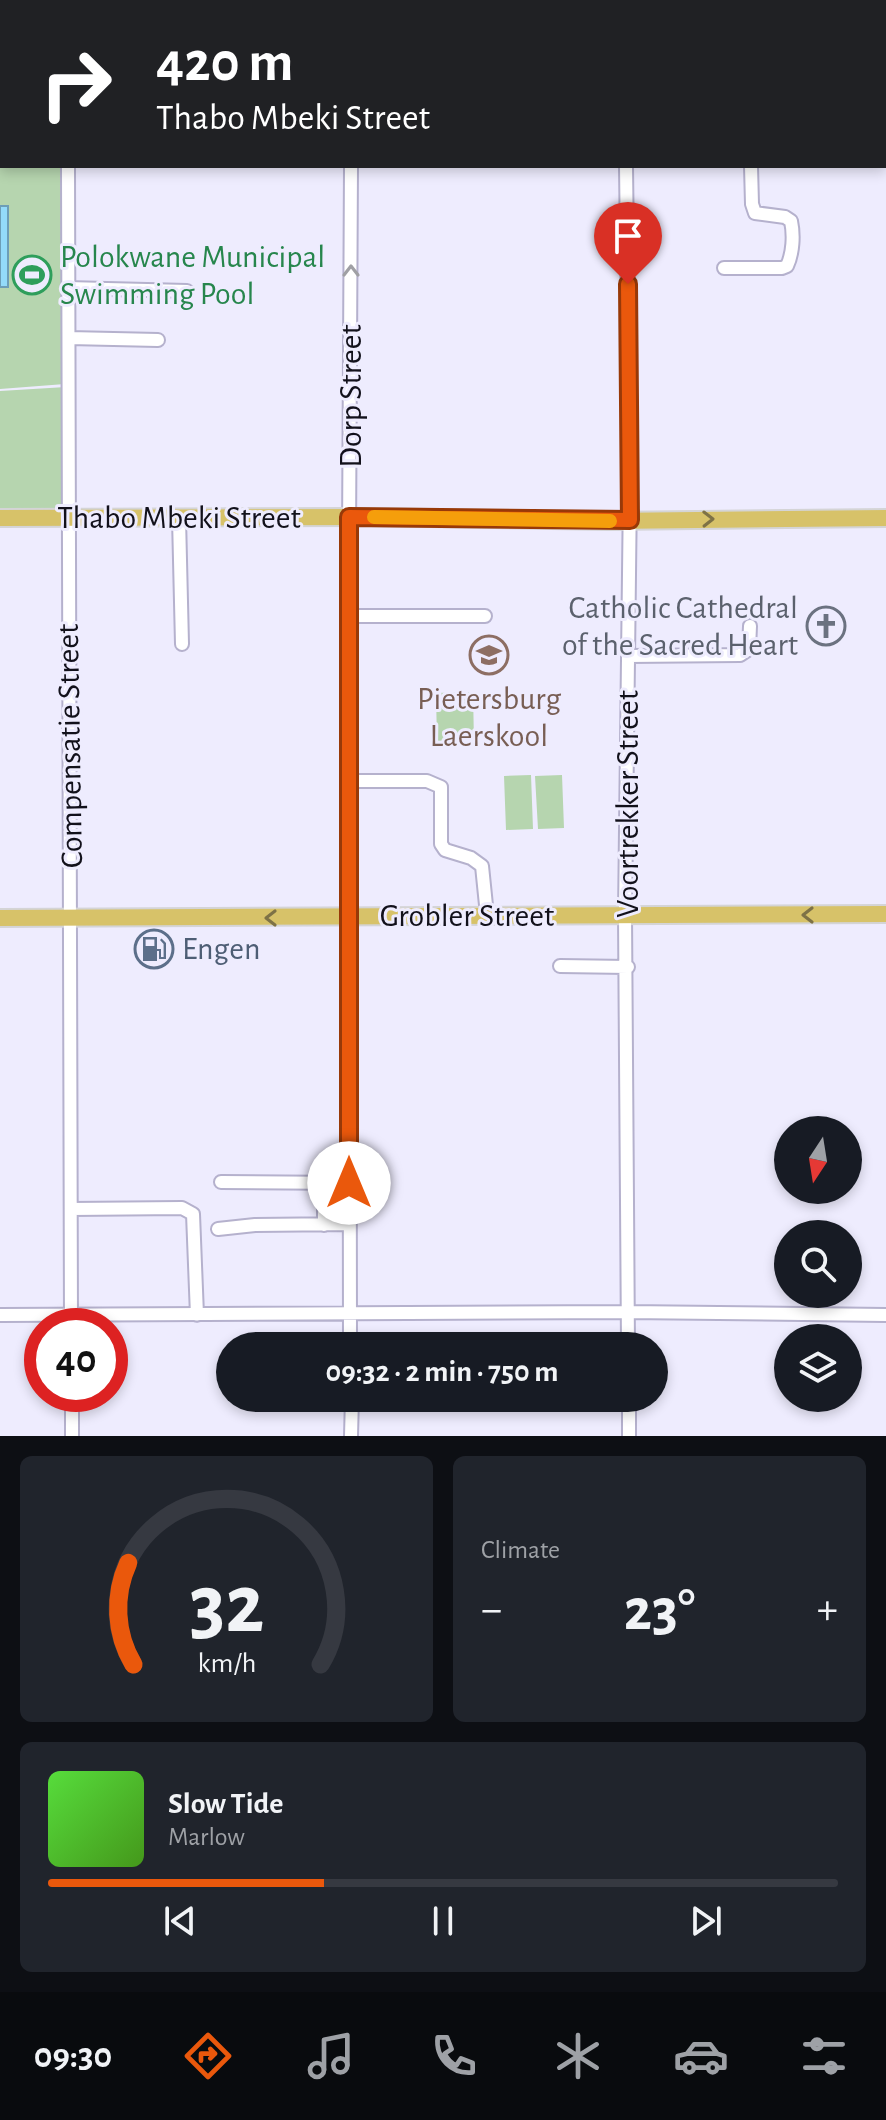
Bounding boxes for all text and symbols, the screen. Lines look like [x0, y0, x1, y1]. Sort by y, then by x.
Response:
icon: right [24, 32, 128, 136]
text: 420 m [156, 35, 293, 91]
text: Thabo Mbeki Street [156, 100, 430, 136]
pin [594, 202, 662, 284]
icon: arrive [606, 214, 650, 258]
place label: Polokwane Municipal Swimming Pool [60, 241, 325, 310]
sports icon: Polokwane Municipal Swimming Pool [11, 254, 53, 296]
one-way arrow [342, 264, 360, 277]
street label: Dorp Street [335, 324, 367, 468]
street label: Thabo Mbeki Street [57, 502, 301, 534]
one-way arrow [702, 511, 715, 528]
place label: Catholic Cathedral of the Sacred Heart [562, 592, 798, 661]
church icon: Catholic Cathedral of the Sacred Heart [805, 605, 847, 647]
street label: Compensatie Street [52, 623, 88, 869]
school or university icon: Pietersburg Laerskool [468, 634, 510, 676]
place label: Pietersburg Laerskool [417, 683, 562, 752]
street label: Voortrekker Street [612, 690, 644, 918]
street label: Grobler Street [380, 900, 554, 932]
one-way arrow [801, 906, 814, 924]
one-way arrow [264, 909, 277, 926]
fuel station icon: Engen [133, 928, 175, 970]
place label: Engen [182, 933, 260, 965]
north arrow [774, 1116, 862, 1204]
map controls [774, 1116, 862, 1412]
position arrow [307, 1141, 391, 1225]
button: search [774, 1220, 862, 1308]
speed limit sign: 40 [24, 1308, 128, 1412]
button: layers [774, 1324, 862, 1412]
text: 09:32 · 2 min · 750 m [326, 1357, 558, 1387]
text: Climate [481, 1537, 560, 1563]
text: 32 [189, 1564, 264, 1648]
text: 23° [624, 1581, 695, 1641]
text: − [481, 1588, 502, 1632]
text: + [817, 1588, 838, 1632]
text: km/h [197, 1649, 256, 1678]
text: Slow Tide [168, 1789, 283, 1819]
text: Marlow [168, 1824, 245, 1850]
icon: previous [158, 1899, 202, 1943]
icon: pause [421, 1899, 465, 1943]
icon: next [684, 1899, 728, 1943]
icon: directions [180, 2028, 236, 2084]
icon: music [303, 2028, 359, 2084]
icon: phone [426, 2028, 482, 2084]
icon: climate [550, 2028, 606, 2084]
icon: car [673, 2028, 729, 2084]
icon: filters [796, 2028, 852, 2084]
text: 09:30 [34, 2038, 112, 2074]

